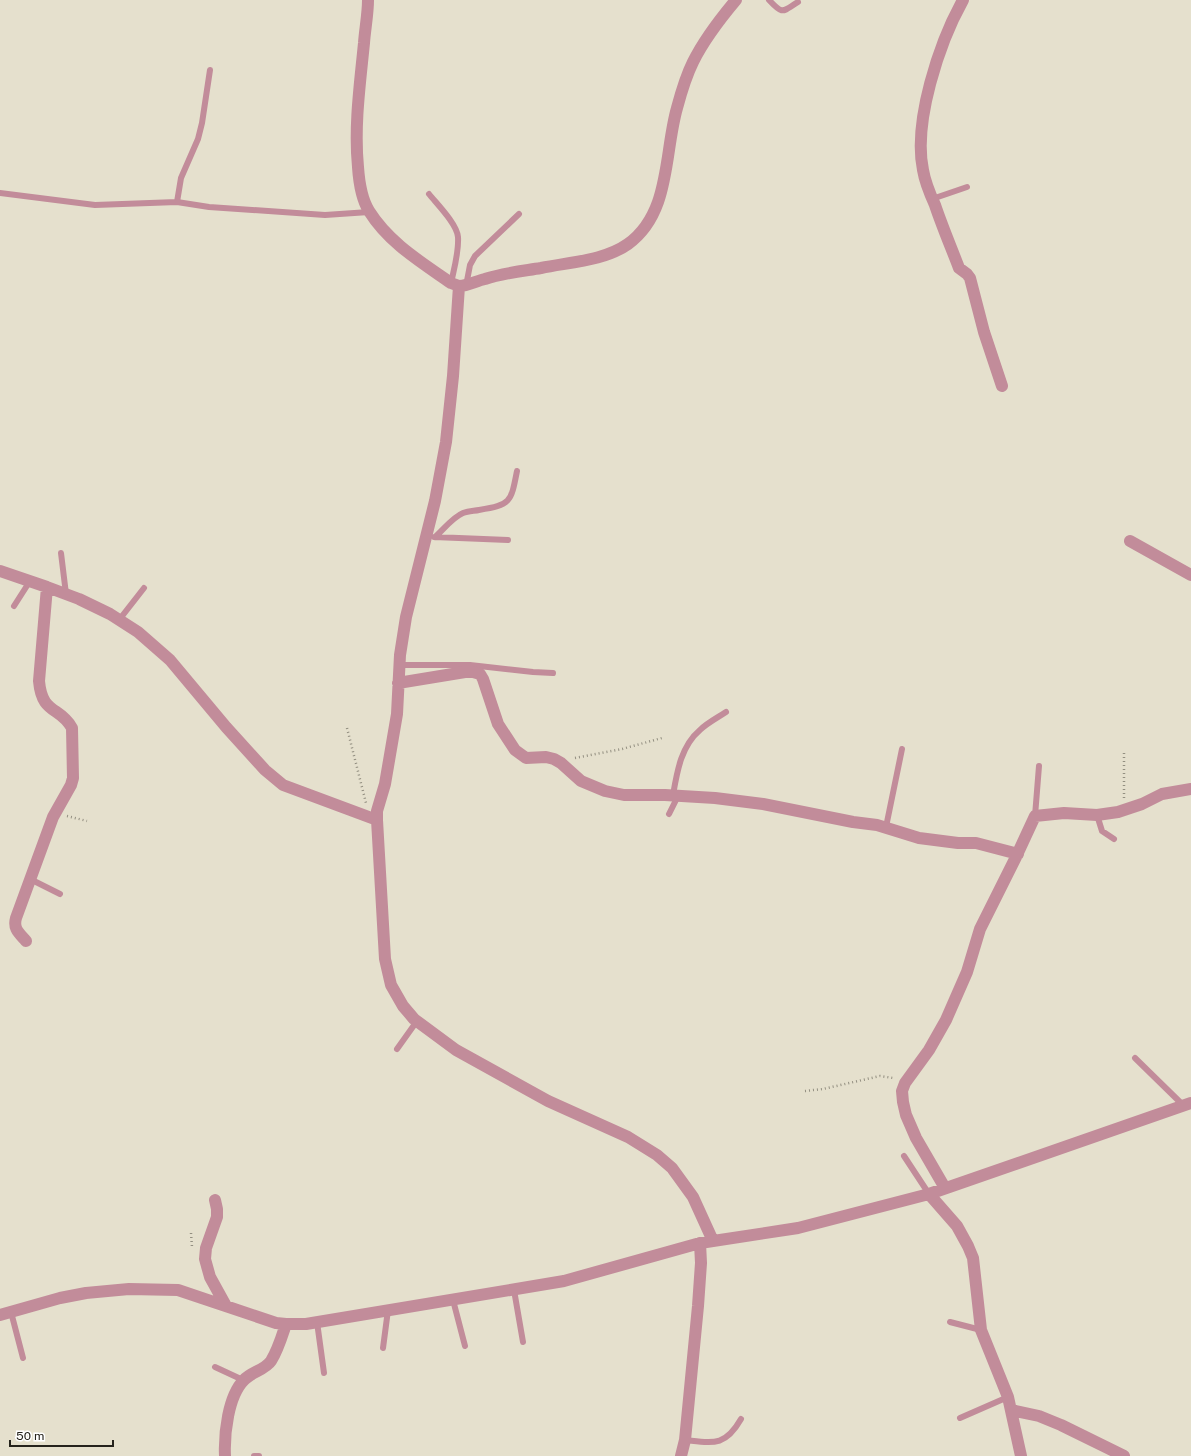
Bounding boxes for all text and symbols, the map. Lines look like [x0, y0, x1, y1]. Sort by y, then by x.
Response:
scale bar [10, 1422, 113, 1448]
text: 50 m [16, 1429, 44, 1443]

